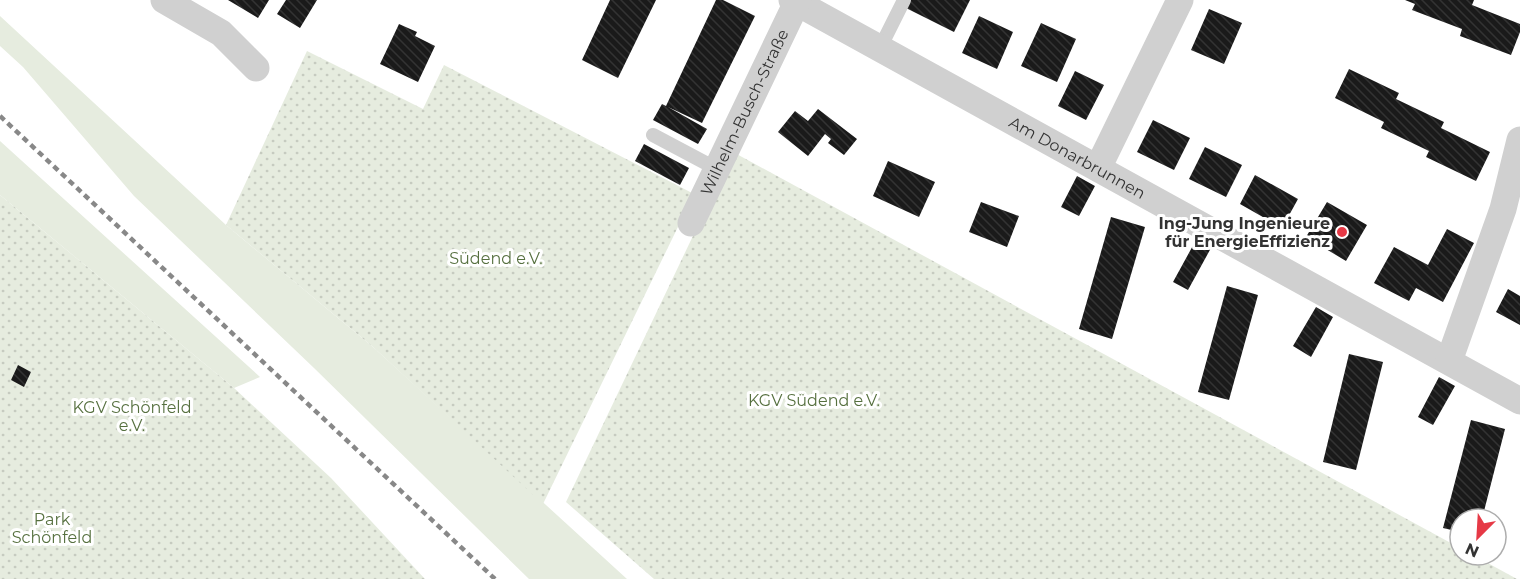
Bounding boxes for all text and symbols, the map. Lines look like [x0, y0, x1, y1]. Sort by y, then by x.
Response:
street label: Wilhelm-Busch-Straße [697, 26, 793, 199]
street label: Am Donarbrunnen [1006, 113, 1149, 203]
place label: Ing-Jung Ingenieure für EnergieEffizienz [1159, 214, 1330, 251]
marker: Ing-Jung Ingenieure für EnergieEffizienz [1335, 225, 1349, 239]
park label: Südend e.V. [449, 249, 543, 268]
park label: KGV Südend e.V. [748, 391, 880, 410]
park label: KGV Schönfeld e.V. [73, 398, 191, 435]
north arrow [1448, 507, 1508, 567]
park label: Park Schönfeld [12, 510, 92, 547]
text: N [1462, 539, 1482, 562]

